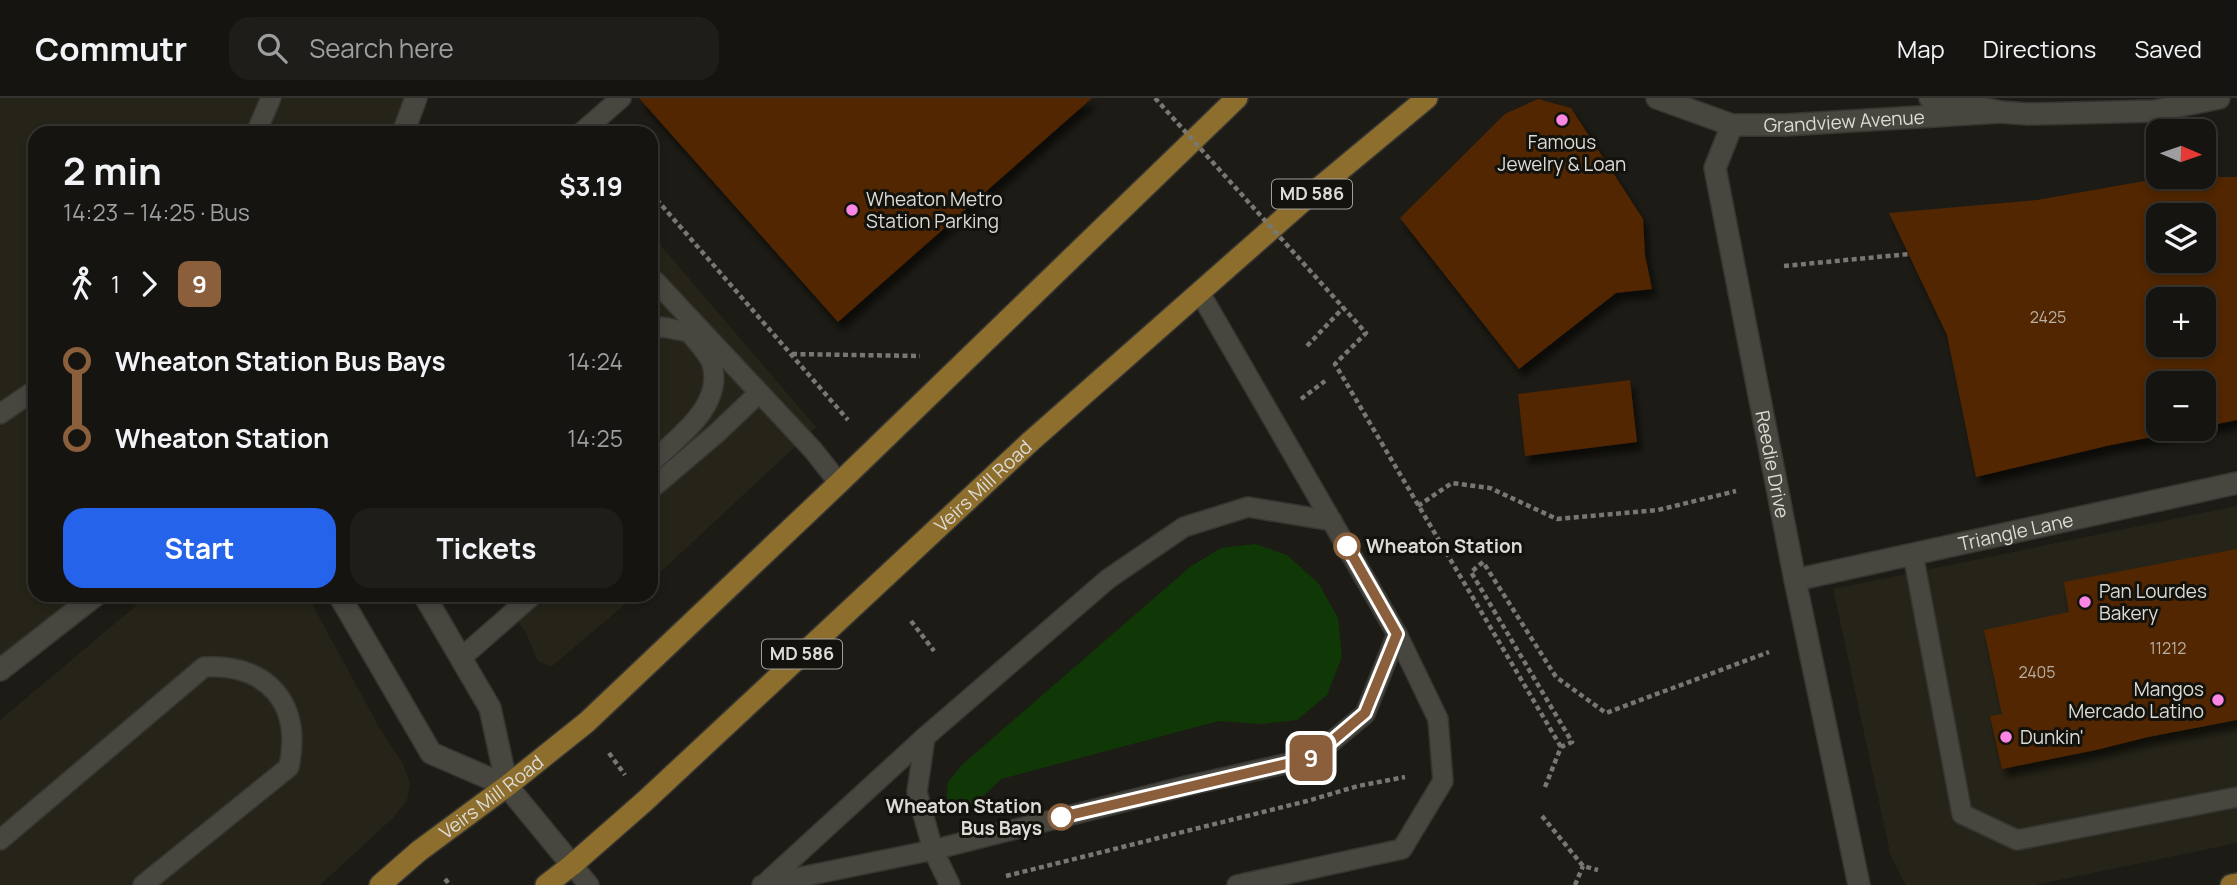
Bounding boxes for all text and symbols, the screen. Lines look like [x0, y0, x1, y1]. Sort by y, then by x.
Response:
search box [229, 17, 719, 80]
text: Commutr [35, 26, 187, 71]
icon: search [253, 29, 291, 67]
text: Search here [309, 30, 454, 66]
text: Map [1897, 32, 1945, 65]
text: Directions [1983, 32, 2096, 65]
text: Saved [2134, 32, 2202, 65]
street label: Grandview Avenue [1764, 104, 1925, 138]
marker: Famous Jewelry & Loan [1554, 112, 1570, 128]
north arrow [2146, 119, 2216, 189]
map controls [2146, 119, 2216, 441]
place label: Famous Jewelry & Loan [1498, 129, 1626, 177]
text: 2 min [63, 144, 162, 196]
text: $3.19 [559, 168, 623, 204]
road number: MD 586 [1272, 180, 1352, 208]
place label: Wheaton Metro Station Parking [866, 186, 1003, 234]
text: 14:23 – 14:25 · Bus [63, 196, 250, 228]
marker: Wheaton Metro Station Parking [844, 202, 860, 218]
button: layers [2146, 203, 2216, 273]
icon: walk [63, 265, 101, 303]
icon: forward [130, 265, 168, 303]
text: 9 [192, 267, 207, 300]
text: 1 [111, 268, 120, 300]
button: + [2146, 287, 2216, 357]
house number: 2425 [2030, 306, 2066, 328]
text: Wheaton Station Bus Bays [115, 343, 446, 379]
text: 14:24 [567, 345, 623, 377]
button: − [2146, 371, 2216, 441]
street label: Reedie Drive [1749, 408, 1796, 520]
text: Wheaton Station [115, 420, 329, 456]
text: 14:25 [567, 422, 623, 454]
street label: Veirs Mill Road [929, 434, 1037, 538]
street label: Triangle Lane [1956, 506, 2076, 557]
button: Start [63, 508, 336, 588]
button: Tickets [350, 508, 623, 588]
marker: Wheaton Station [1334, 533, 1360, 559]
place label: Wheaton Station [1366, 533, 1523, 559]
place label: Pan Lourdes Bakery [2099, 578, 2207, 626]
marker: Pan Lourdes Bakery [2077, 594, 2093, 610]
house number: 11212 [2150, 637, 2186, 659]
road number: MD 586 [762, 640, 842, 668]
house number: 2405 [2018, 661, 2056, 683]
place label: Mangos Mercado Latino [2068, 676, 2204, 724]
marker: Mangos Mercado Latino [2210, 692, 2226, 708]
place label: Dunkin' [2020, 724, 2084, 750]
marker: Dunkin' [1998, 729, 2014, 745]
line badge: 9 [1288, 735, 1334, 781]
text: 9 [1304, 741, 1318, 774]
street label: Veirs Mill Road [434, 749, 549, 845]
place label: Wheaton Station Bus Bays [885, 793, 1042, 841]
marker: Wheaton Station Bus Bays [1048, 804, 1074, 830]

